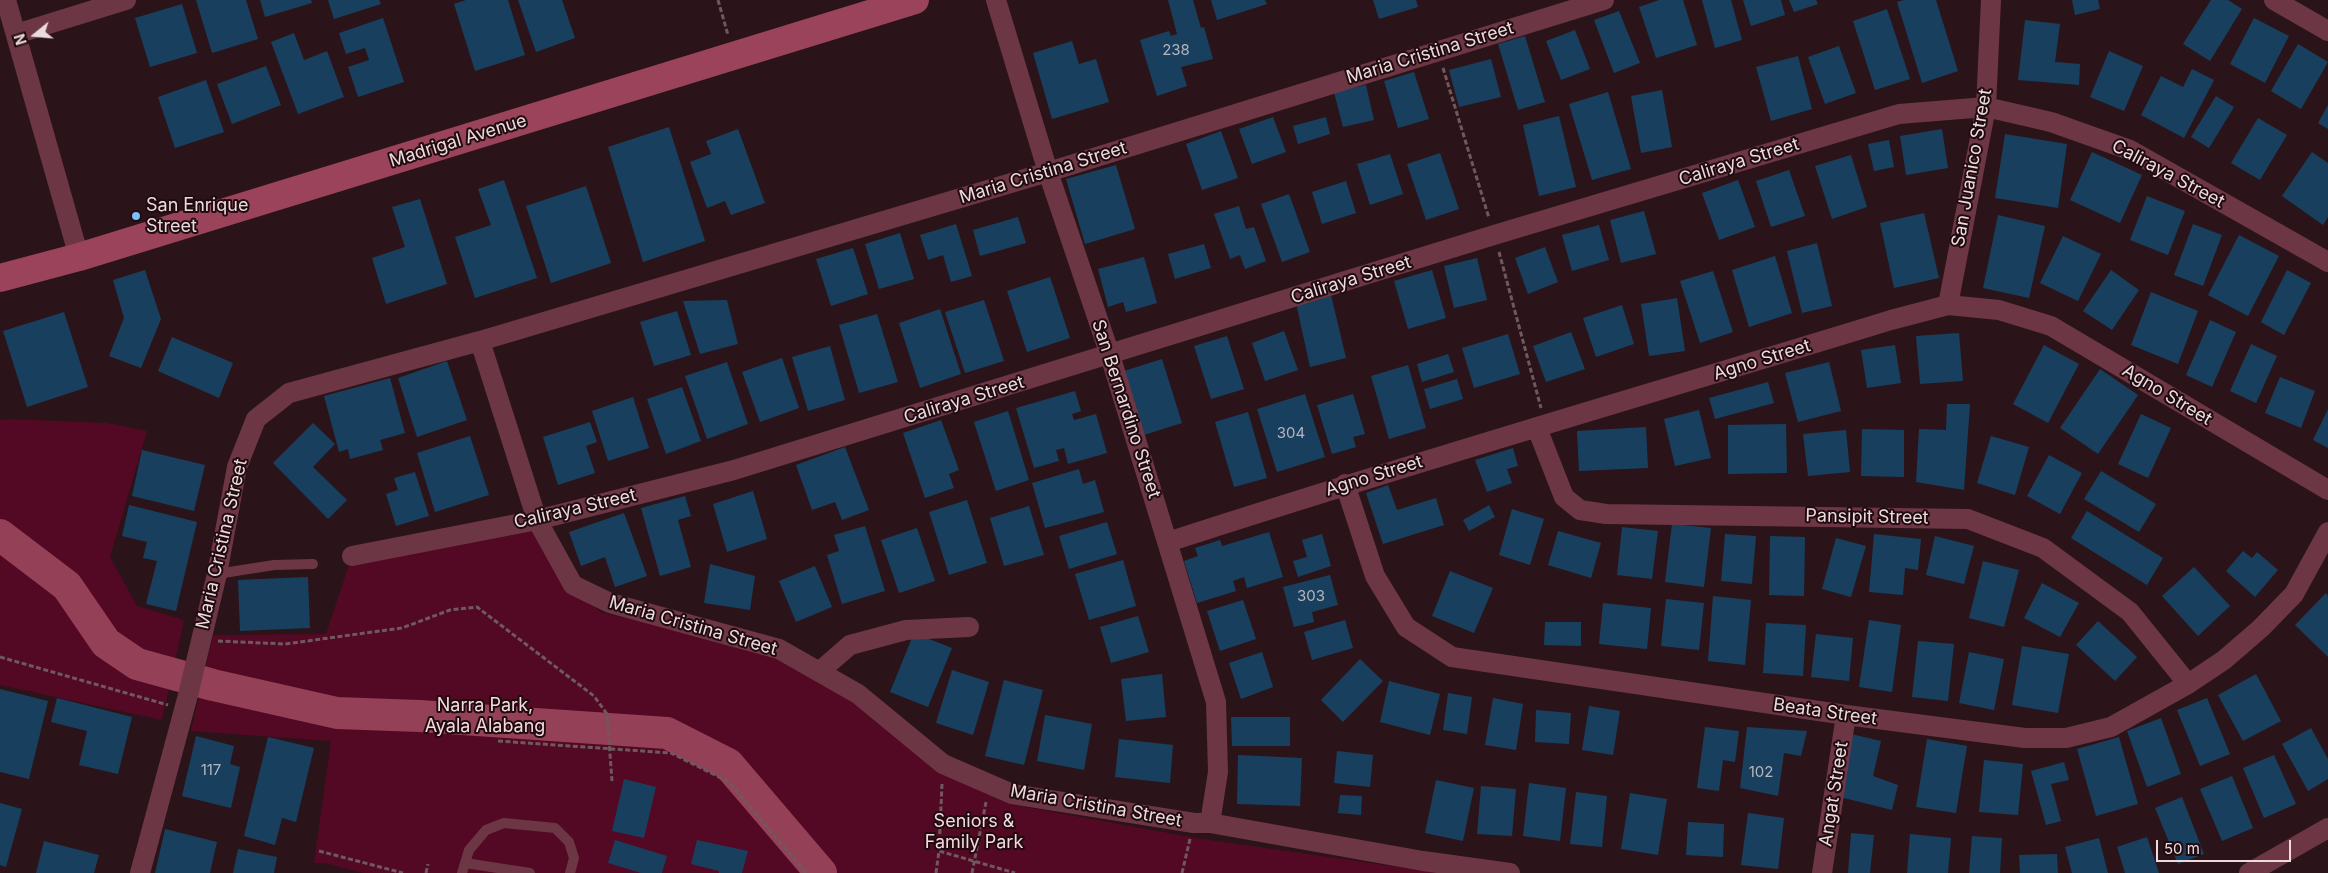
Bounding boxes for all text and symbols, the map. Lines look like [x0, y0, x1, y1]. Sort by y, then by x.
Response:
north arrow [10, 10, 60, 60]
street label: Maria Cristina Street [1344, 17, 1516, 89]
text: N [10, 32, 30, 47]
house number: 238 [1162, 41, 1190, 59]
street label: San Juanico Street [1947, 87, 1997, 249]
street label: Madrigal Avenue [387, 110, 529, 172]
street label: Caliraya Street [1676, 133, 1802, 191]
street label: Caliraya Street [2108, 135, 2228, 213]
street label: Maria Cristina Street [957, 137, 1129, 209]
place label: San Enrique Street [146, 195, 248, 238]
marker: San Enrique Street [130, 210, 142, 222]
street label: Caliraya Street [1288, 251, 1414, 309]
street label: San Bernardino Street [1087, 317, 1165, 501]
street label: Agno Street [1711, 335, 1813, 385]
street label: Agno Street [2118, 360, 2216, 430]
street label: Caliraya Street [901, 371, 1027, 429]
house number: 304 [1277, 424, 1305, 442]
street label: Agno Street [1323, 451, 1425, 501]
street label: Maria Cristina Street [192, 457, 252, 631]
street label: Caliraya Street [512, 484, 638, 534]
street label: Pansipit Street [1805, 505, 1929, 529]
house number: 303 [1297, 587, 1325, 605]
street label: Maria Cristina Street [606, 592, 780, 660]
street label: Beata Street [1772, 694, 1878, 730]
park label: Narra Park, Ayala Alabang [425, 695, 545, 738]
street label: Angat Street [1815, 740, 1853, 848]
house number: 117 [201, 761, 221, 779]
house number: 102 [1749, 763, 1773, 781]
street label: Maria Cristina Street [1009, 780, 1183, 832]
park label: Seniors & Family Park [925, 811, 1023, 854]
scale bar [2158, 830, 2293, 862]
text: 50 m [2164, 839, 2200, 858]

